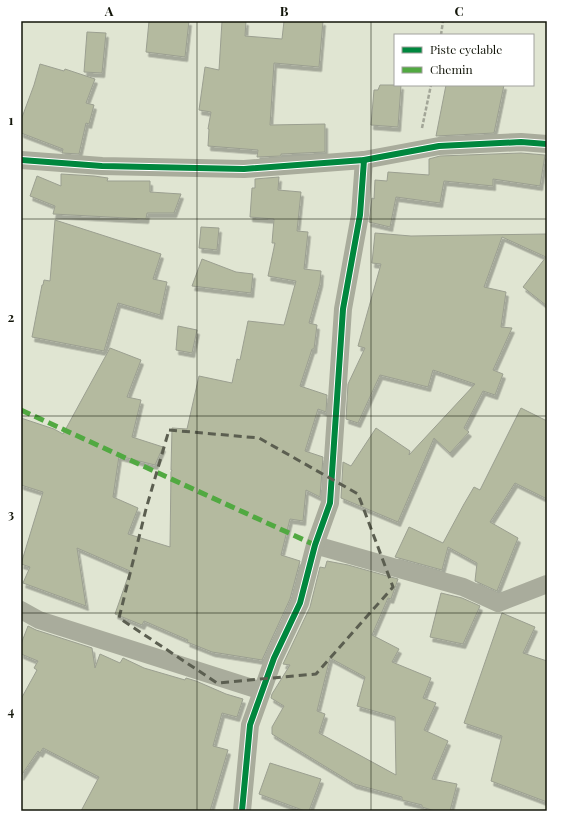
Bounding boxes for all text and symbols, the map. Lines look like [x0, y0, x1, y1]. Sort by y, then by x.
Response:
text: A [104, 2, 114, 19]
text: B [280, 2, 289, 19]
text: C [454, 2, 464, 19]
legend [394, 34, 534, 86]
text: Piste cyclable [430, 41, 502, 57]
text: Chemin [430, 61, 473, 77]
text: 1 [9, 111, 14, 128]
text: 2 [8, 308, 15, 325]
text: 3 [8, 505, 14, 522]
text: 4 [8, 702, 15, 719]

